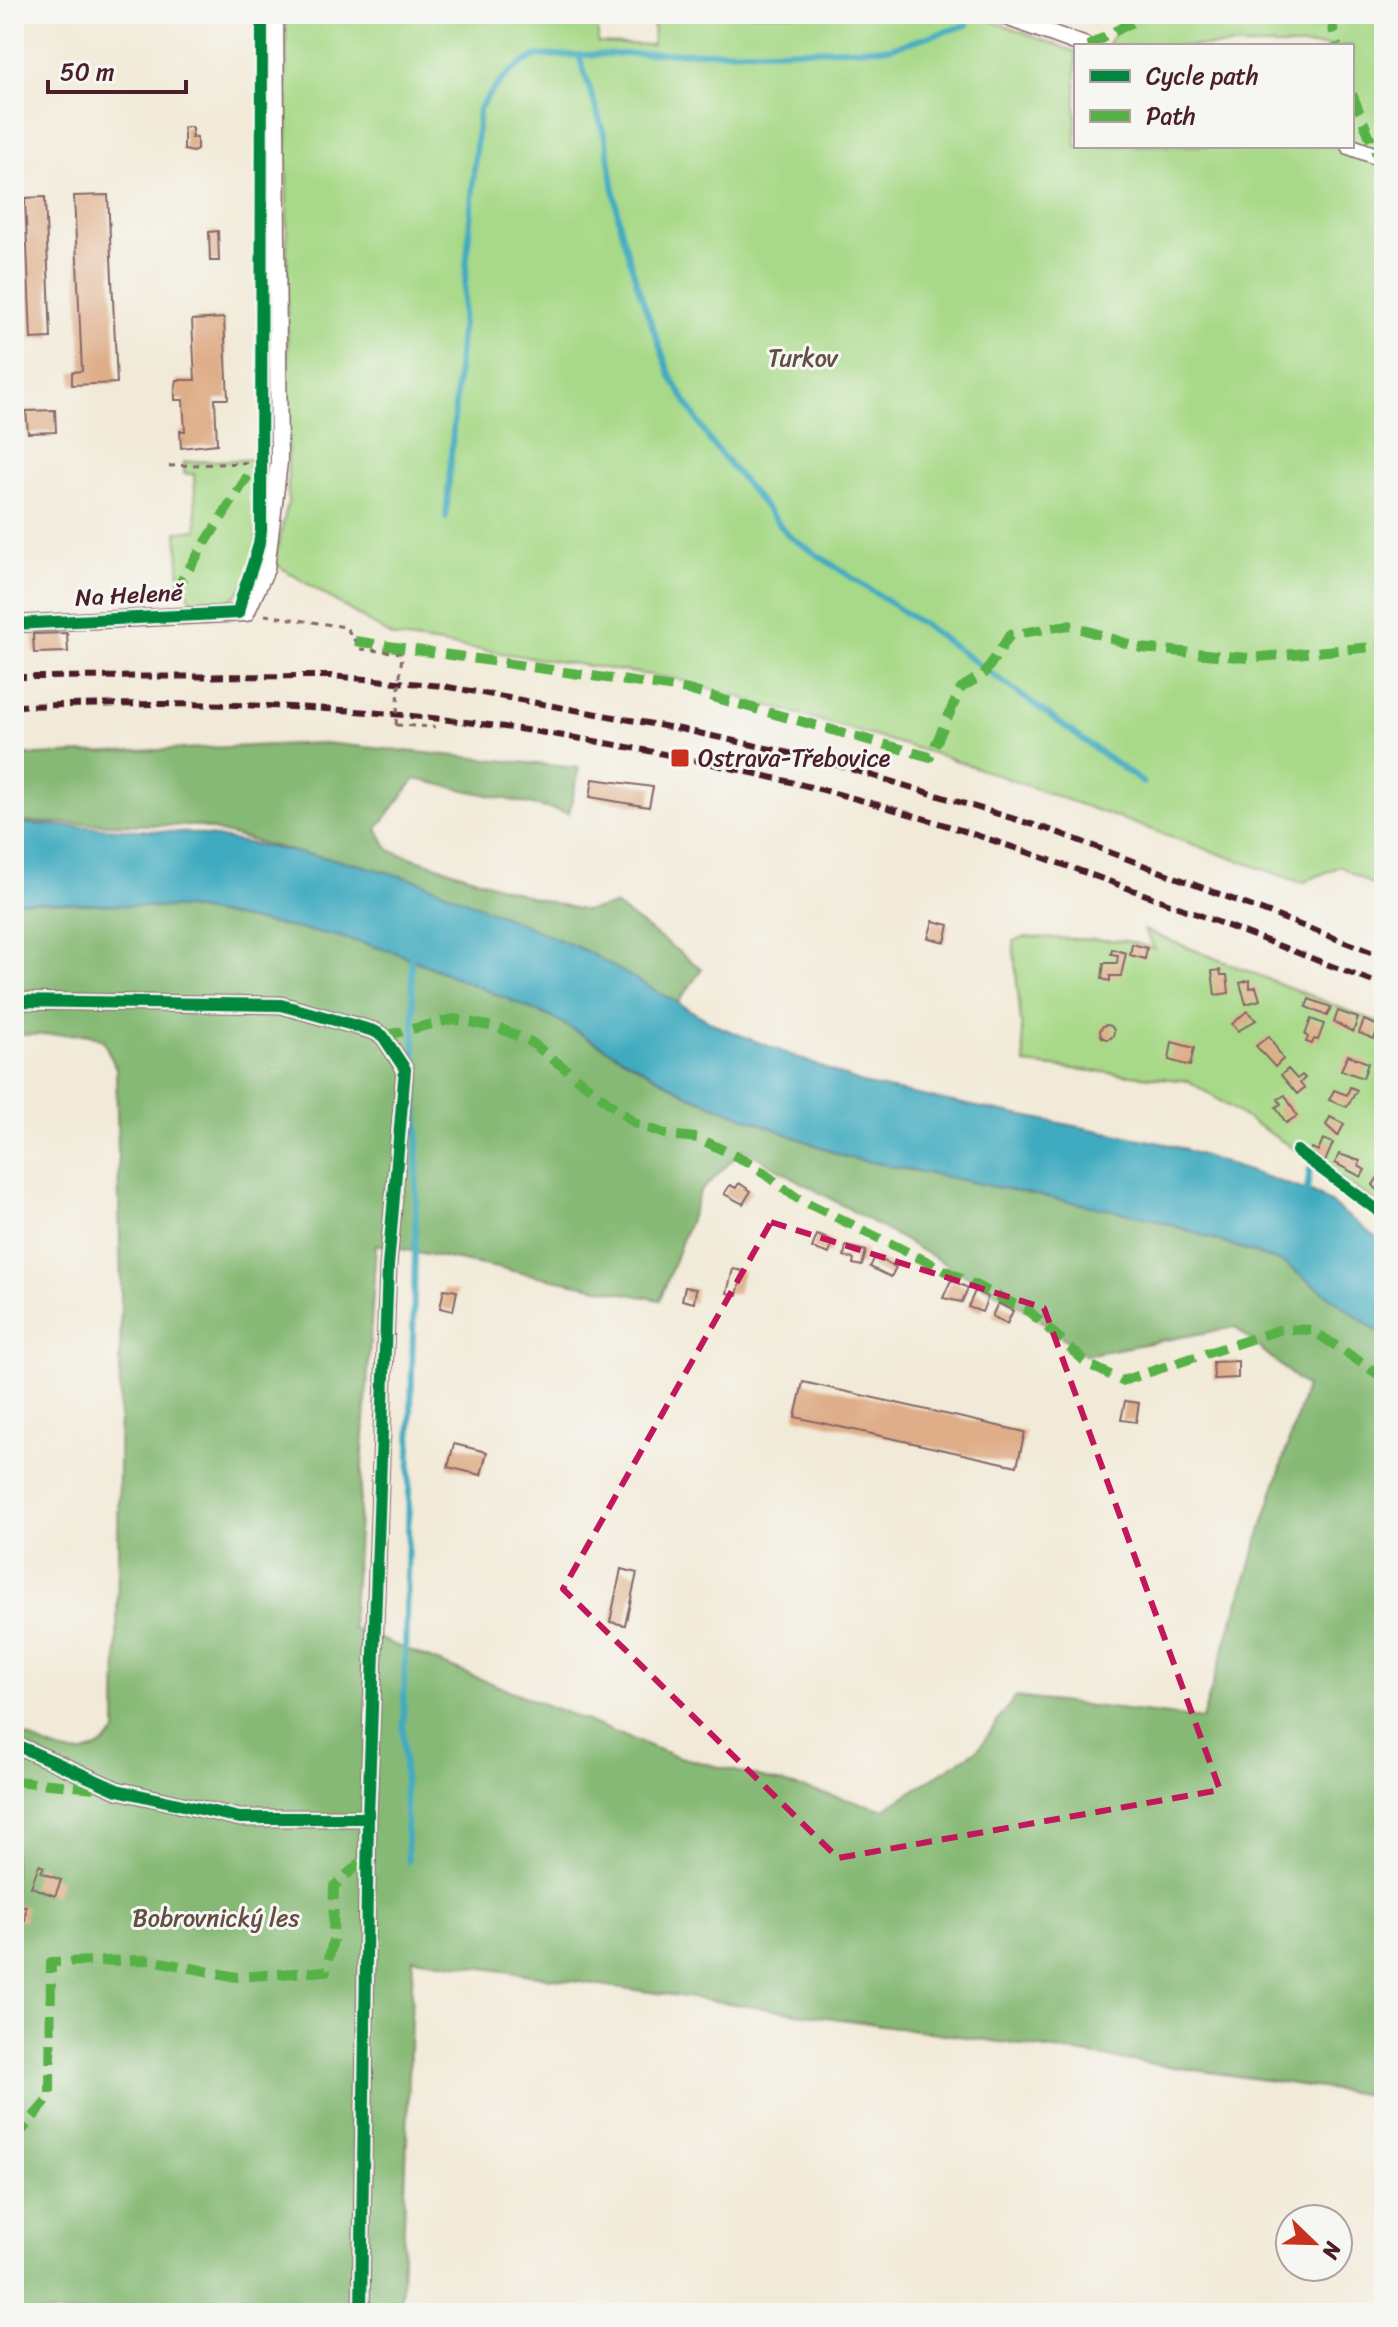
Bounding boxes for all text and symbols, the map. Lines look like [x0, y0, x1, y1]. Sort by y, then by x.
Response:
scale bar [48, 44, 186, 94]
legend [1074, 44, 1354, 148]
text: 50 m [60, 51, 115, 93]
text: Cycle path [1146, 55, 1259, 97]
text: Path [1146, 95, 1196, 137]
park label: Turkov [768, 337, 839, 379]
street label: Na Heleně [74, 571, 186, 619]
place label: Ostrava-Třebovice [698, 737, 891, 779]
marker: Ostrava-Třebovice [669, 747, 691, 769]
park label: Bobrovnický les [133, 1897, 299, 1939]
north arrow [1274, 2203, 1354, 2283]
text: N [1311, 2235, 1353, 2266]

